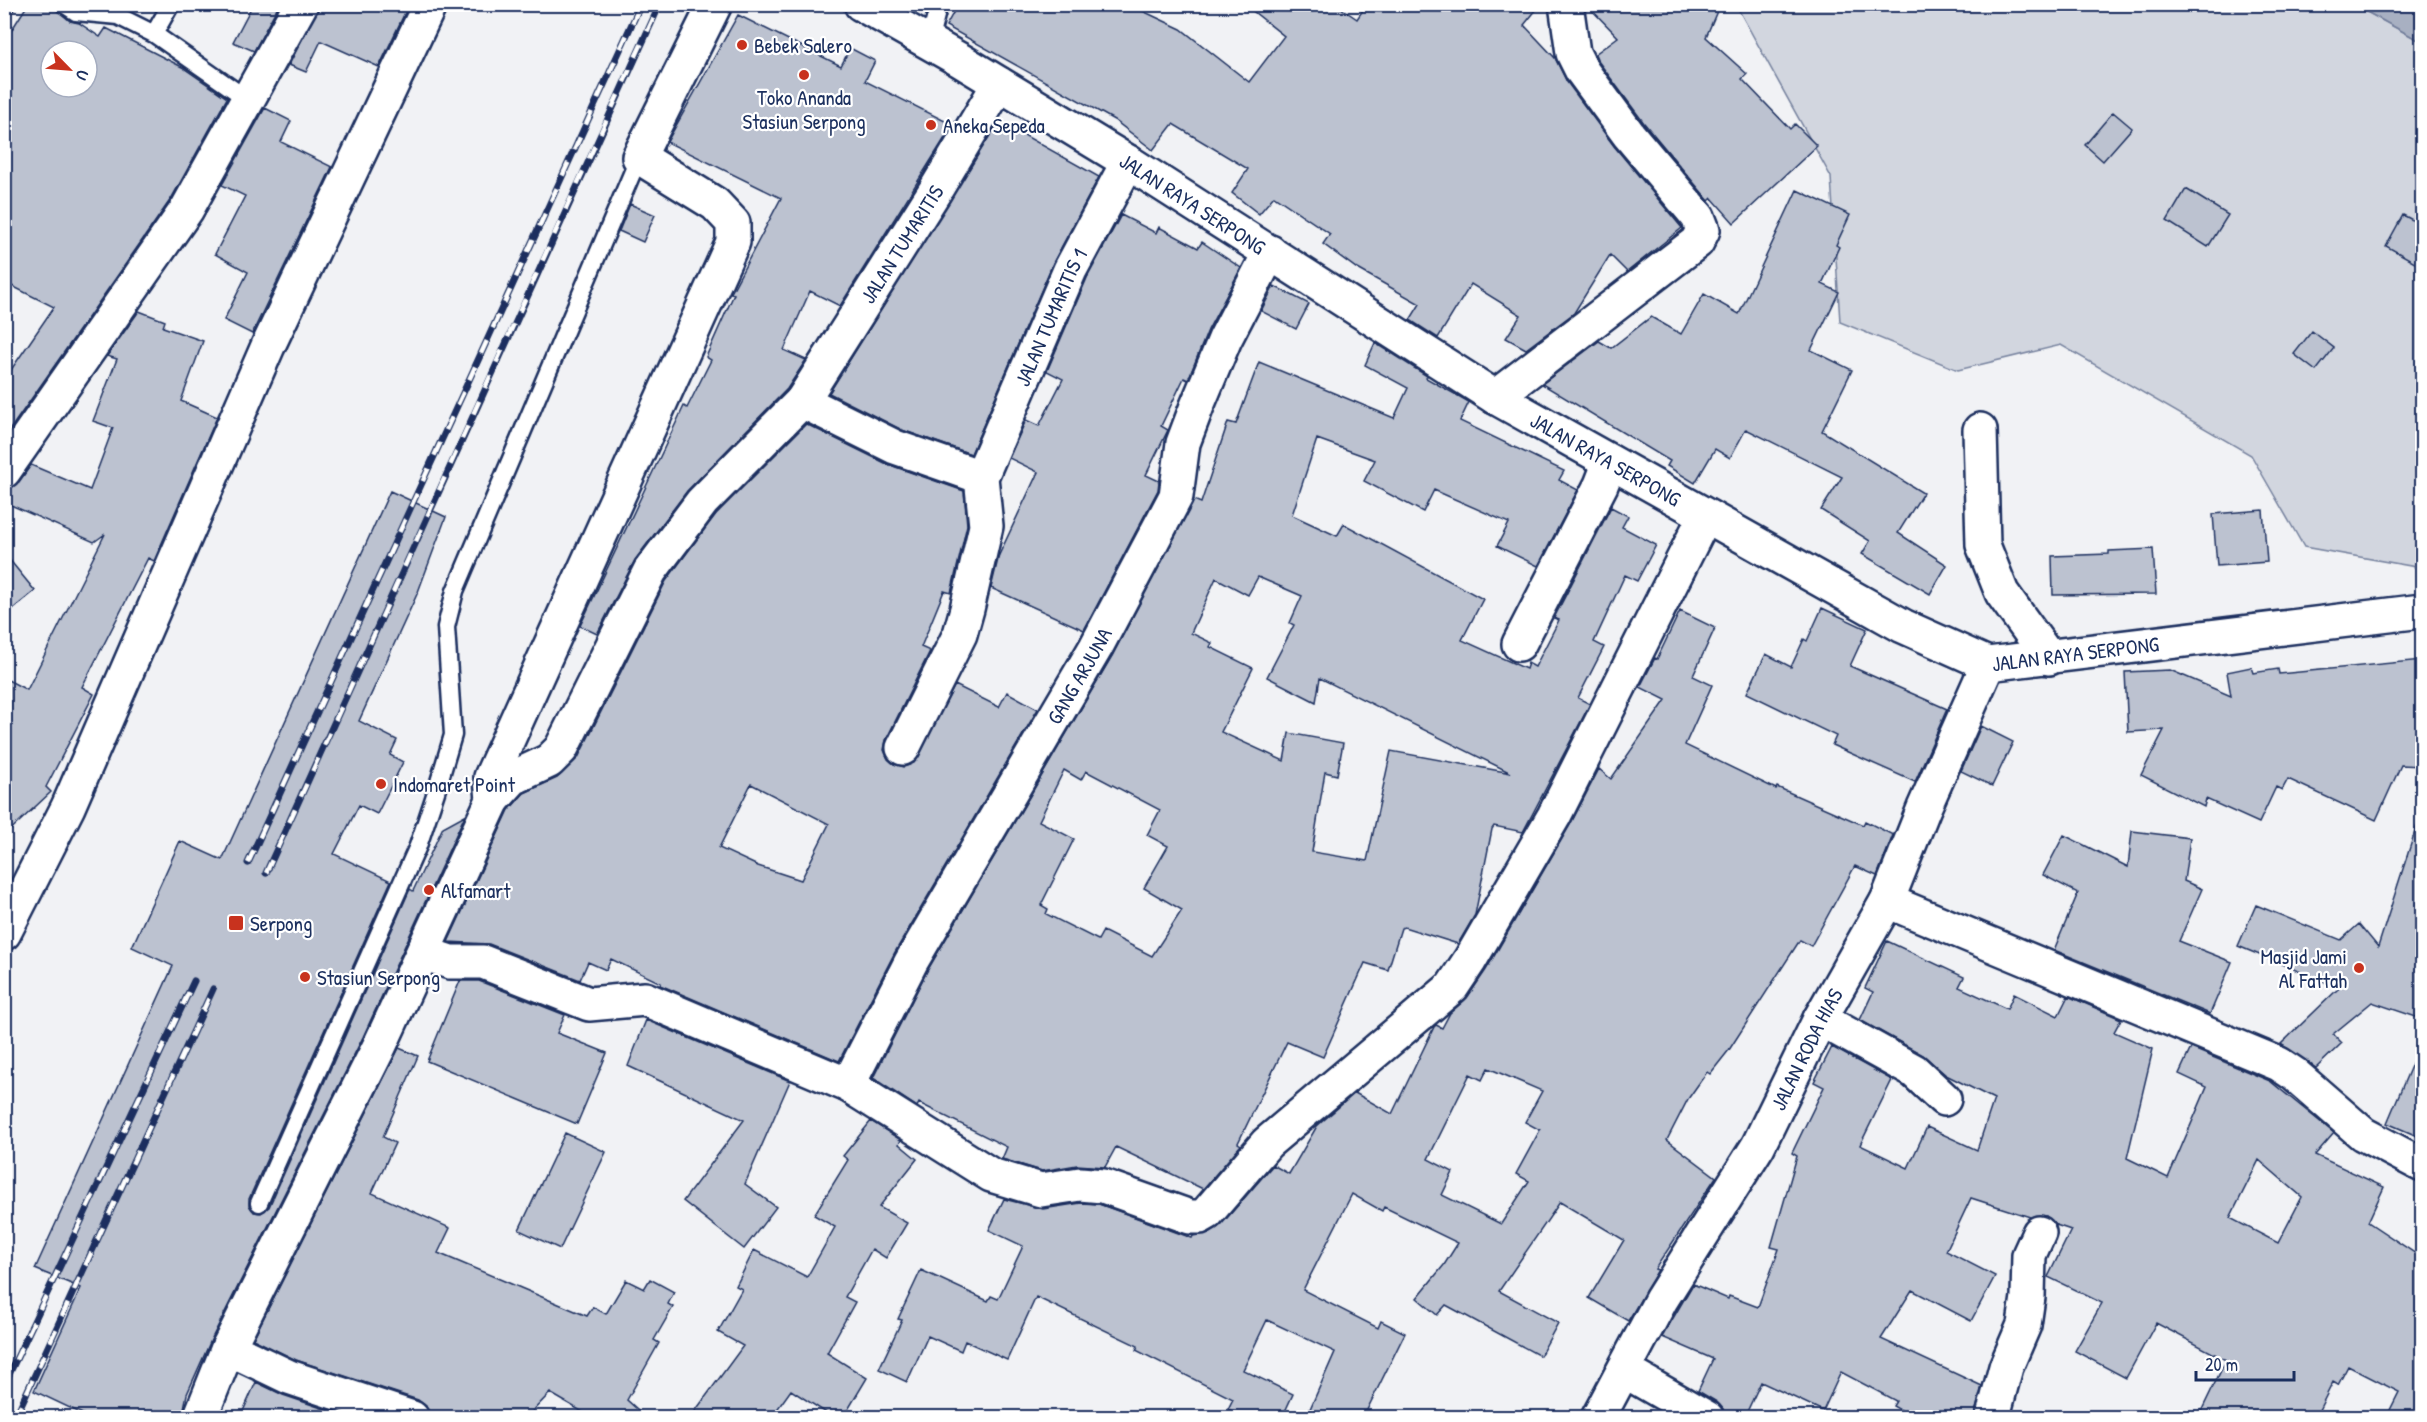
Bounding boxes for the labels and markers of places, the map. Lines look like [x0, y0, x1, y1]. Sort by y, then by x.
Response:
place label: Bebek Salero [754, 31, 852, 60]
marker: Bebek Salero [735, 38, 749, 52]
marker: Toko Ananda Stasiun Serpong [797, 68, 811, 82]
place label: Toko Ananda Stasiun Serpong [743, 83, 865, 136]
place label: Aneka Sepeda [943, 111, 1045, 140]
marker: Aneka Sepeda [924, 118, 938, 132]
place label: Indomaret Point [393, 770, 516, 799]
marker: Indomaret Point [374, 777, 388, 791]
place label: Alfamart [441, 876, 511, 905]
marker: Alfamart [422, 883, 436, 897]
place label: Serpong [250, 909, 312, 938]
marker: Serpong [227, 914, 245, 932]
place label: Masjid Jami Al Fattah [2261, 942, 2347, 995]
marker: Masjid Jami Al Fattah [2352, 961, 2366, 975]
place label: Stasiun Serpong [317, 963, 440, 992]
marker: Stasiun Serpong [298, 970, 312, 984]

